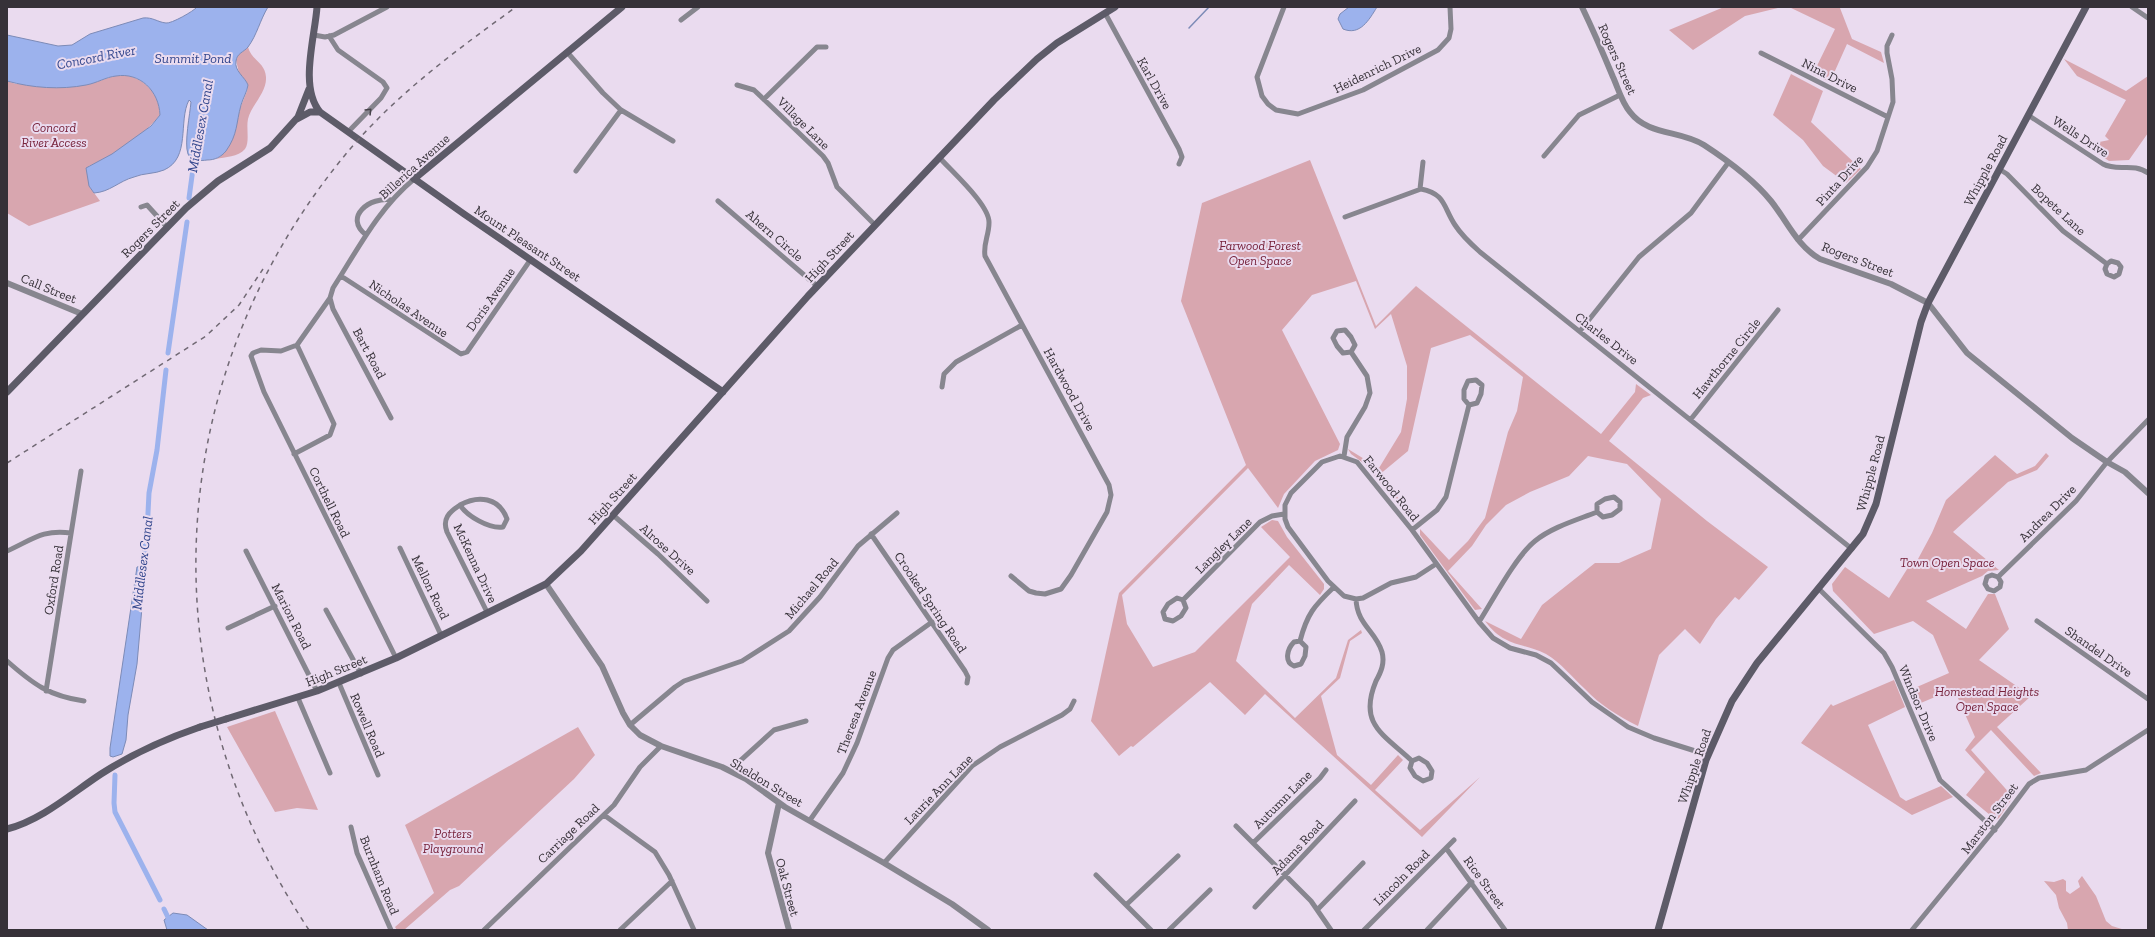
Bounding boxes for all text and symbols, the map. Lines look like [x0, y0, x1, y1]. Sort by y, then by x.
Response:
street label: Rogers Street [1595, 21, 1640, 97]
water label: Concord River [55, 41, 137, 73]
street label: Heidenrich Drive [1331, 41, 1424, 96]
water label: Summit Pond [155, 50, 231, 67]
street label: Karl Drive [1134, 55, 1175, 112]
street label: Nina Drive [1800, 55, 1860, 96]
water label: Middlesex Canal [184, 78, 217, 174]
street label: Village Lane [774, 93, 833, 153]
one-way arrow [364, 108, 372, 116]
street label: Wells Drive [2050, 113, 2112, 160]
park label: Concord River Access [21, 120, 87, 150]
street label: Billerica Avenue [376, 131, 453, 202]
street label: Whipple Road [1961, 132, 2010, 208]
street label: Pinta Drive [1813, 152, 1866, 209]
street label: Bopete Lane [2028, 180, 2089, 238]
street label: Rogers Street [118, 196, 183, 261]
street label: Mount Pleasant Street [472, 202, 584, 285]
street label: Ahern Circle [743, 207, 806, 264]
street label: High Street [802, 227, 857, 285]
park label: Farwood Forest Open Space [1219, 238, 1302, 268]
street label: Rogers Street [1820, 239, 1896, 280]
street label: Doris Avenue [463, 265, 518, 334]
street label: Call Street [19, 270, 79, 306]
street label: Nicholas Avenue [366, 276, 451, 340]
street label: Charles Drive [1572, 309, 1641, 368]
street label: Hawthorne Circle [1689, 315, 1764, 402]
street label: Bart Road [350, 325, 389, 381]
street label: Hardwood Drive [1041, 345, 1098, 433]
street label: Whipple Road [1853, 434, 1888, 513]
street label: Farwood Road [1361, 453, 1423, 524]
street label: Corthell Road [306, 465, 353, 540]
street label: High Street [585, 469, 640, 527]
street label: Andrea Drive [2016, 482, 2079, 545]
street label: Langley Lane [1192, 514, 1255, 577]
water label: Middlesex Canal [128, 515, 157, 611]
street label: McKenna Drive [451, 521, 501, 605]
street label: Alrose Drive [637, 521, 698, 578]
street label: Oxford Road [41, 544, 66, 616]
street label: Crooked Spring Road [891, 549, 970, 656]
street label: Mellon Road [409, 553, 452, 622]
street label: Michael Road [781, 555, 841, 622]
park label: Town Open Space [1900, 555, 1995, 570]
street label: Marion Road [269, 581, 315, 652]
street label: Shandel Drive [2062, 623, 2135, 680]
street label: High Street [303, 651, 369, 690]
street label: Windsor Drive [1896, 663, 1941, 744]
street label: Theresa Avenue [834, 668, 879, 756]
park label: Homestead Heights Open Space [1935, 684, 2039, 714]
street label: Rowell Road [347, 691, 388, 759]
street label: Whipple Road [1675, 727, 1714, 805]
street label: Laurie Ann Lane [901, 751, 976, 828]
street label: Sheldon Street [728, 755, 806, 810]
street label: Autumn Lane [1250, 767, 1315, 832]
street label: Marston Street [1958, 780, 2021, 857]
street label: Carriage Road [534, 800, 602, 866]
street label: Adams Road [1268, 817, 1327, 878]
park label: Potters Playground [423, 826, 484, 856]
street label: Burnham Road [357, 834, 402, 917]
street label: Lincoln Road [1370, 846, 1432, 908]
street label: Rice Street [1461, 853, 1509, 912]
street label: Oak Street [773, 856, 803, 918]

